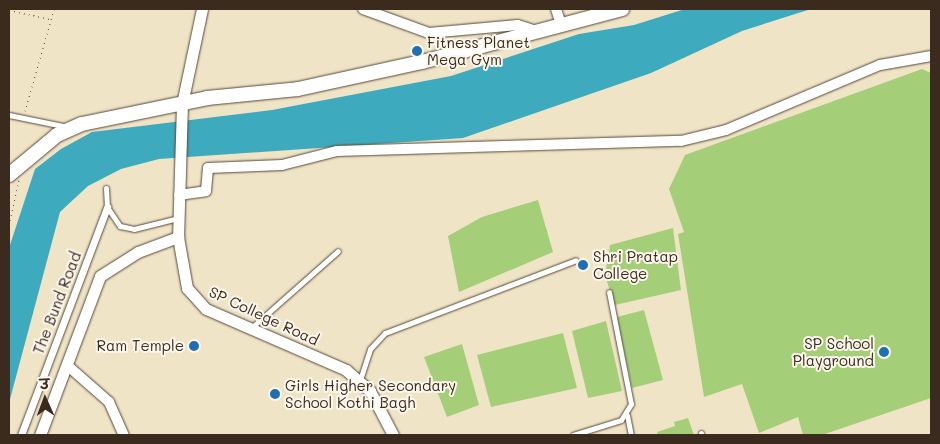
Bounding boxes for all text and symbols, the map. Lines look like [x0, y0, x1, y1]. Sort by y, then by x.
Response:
place label: Fitness Planet Mega Gym [427, 33, 530, 68]
marker: Fitness Planet Mega Gym [411, 45, 423, 57]
place label: Shri Pratap College [593, 247, 678, 282]
street label: The Bund Road [29, 249, 85, 357]
marker: Shri Pratap College [577, 259, 589, 271]
street label: SP College Road [206, 283, 322, 349]
place label: SP School Playground [793, 334, 874, 369]
place label: Ram Temple [96, 337, 184, 355]
marker: Ram Temple [188, 340, 200, 352]
marker: SP School Playground [878, 346, 890, 358]
north arrow [20, 374, 70, 424]
text: उ [39, 374, 49, 393]
place label: Girls Higher Secondary School Kothi Bagh [285, 376, 456, 411]
marker: Girls Higher Secondary School Kothi Bagh [269, 388, 281, 400]

